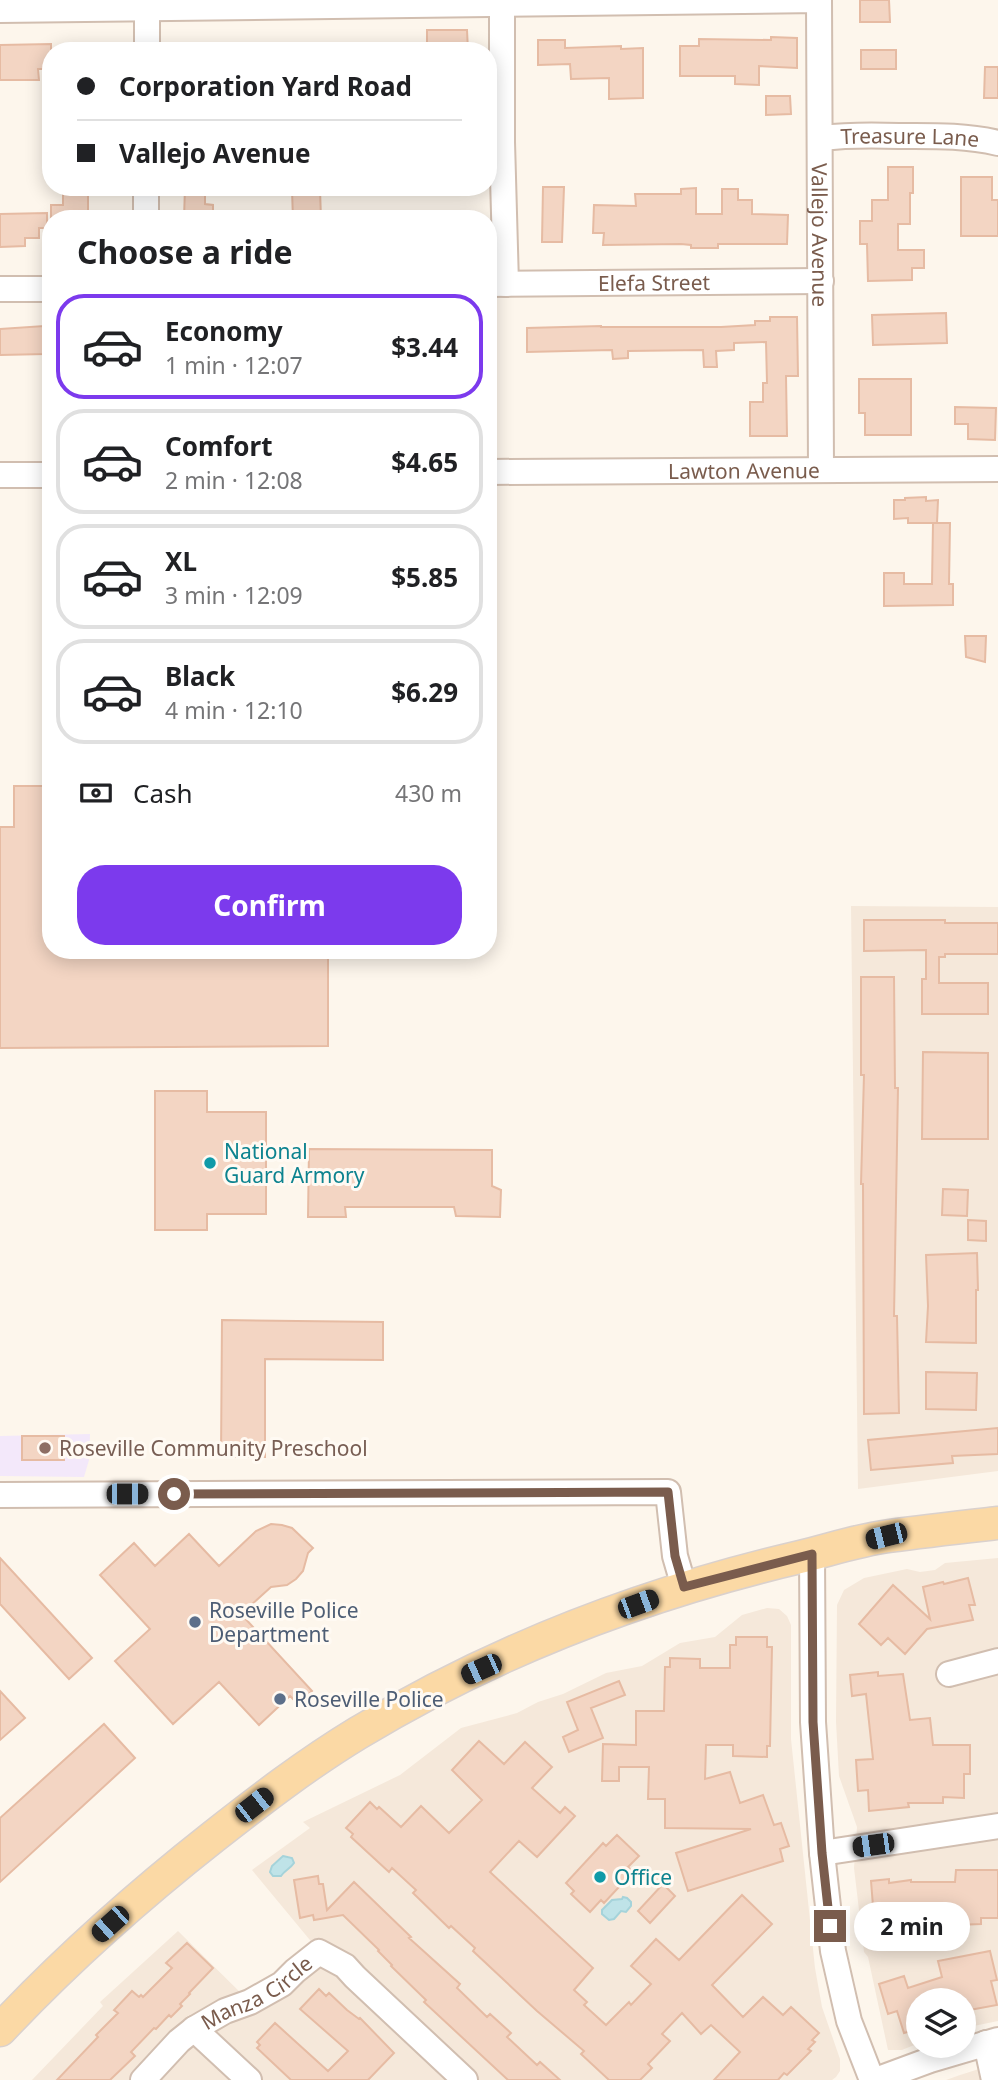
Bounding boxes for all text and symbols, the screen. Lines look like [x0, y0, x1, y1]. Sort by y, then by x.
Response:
text: Corporation Yard Road [119, 68, 412, 104]
street label: Treasure Lane [840, 121, 981, 153]
text: Vallejo Avenue [119, 135, 310, 171]
street label: Vallejo Avenue [806, 163, 834, 307]
text: Choose a ride [77, 230, 293, 273]
street label: Elefa Street [598, 268, 711, 297]
text: Economy [165, 313, 283, 349]
icon: car [81, 315, 144, 378]
text: $3.44 [391, 329, 458, 365]
text: 1 min · 12:07 [165, 349, 303, 381]
text: Comfort [165, 428, 273, 464]
icon: car [81, 430, 144, 493]
text: $4.65 [391, 444, 458, 480]
street label: Lawton Avenue [668, 456, 820, 485]
text: 2 min · 12:08 [165, 464, 303, 496]
text: XL [165, 543, 197, 579]
icon: car [81, 545, 144, 608]
text: $5.85 [391, 559, 458, 595]
text: 3 min · 12:09 [165, 579, 303, 611]
text: Black [165, 658, 235, 694]
icon: car [81, 660, 144, 723]
text: $6.29 [391, 674, 458, 710]
text: 4 min · 12:10 [165, 694, 303, 726]
icon: cash [77, 774, 115, 812]
text: Cash [133, 775, 193, 811]
text: 430 m [395, 777, 462, 809]
button: Confirm [77, 865, 462, 945]
place label: National Guard Armory [224, 1137, 365, 1189]
marker: National Guard Armory [202, 1155, 218, 1171]
place label: Roseville Community Preschool [59, 1434, 368, 1462]
marker: Roseville Community Preschool [37, 1440, 53, 1456]
route start [158, 1478, 190, 1510]
car [107, 1484, 149, 1505]
car [864, 1521, 909, 1551]
car [615, 1587, 662, 1621]
place label: Roseville Police Department [209, 1596, 359, 1648]
marker: Roseville Police Department [187, 1614, 203, 1630]
car [458, 1651, 505, 1687]
place label: Roseville Police [294, 1685, 444, 1713]
marker: Roseville Police [272, 1691, 288, 1707]
car [231, 1784, 278, 1826]
car [851, 1832, 896, 1858]
place label: Office [614, 1863, 672, 1891]
marker: Office [592, 1869, 608, 1885]
car [88, 1902, 133, 1946]
callout: 2 min [854, 1902, 970, 1951]
route end [814, 1910, 846, 1942]
text: 2 min [880, 1910, 944, 1942]
street label: Manza Circle [196, 1949, 318, 2036]
map controls [906, 1988, 976, 2058]
button: layers [906, 1988, 976, 2058]

